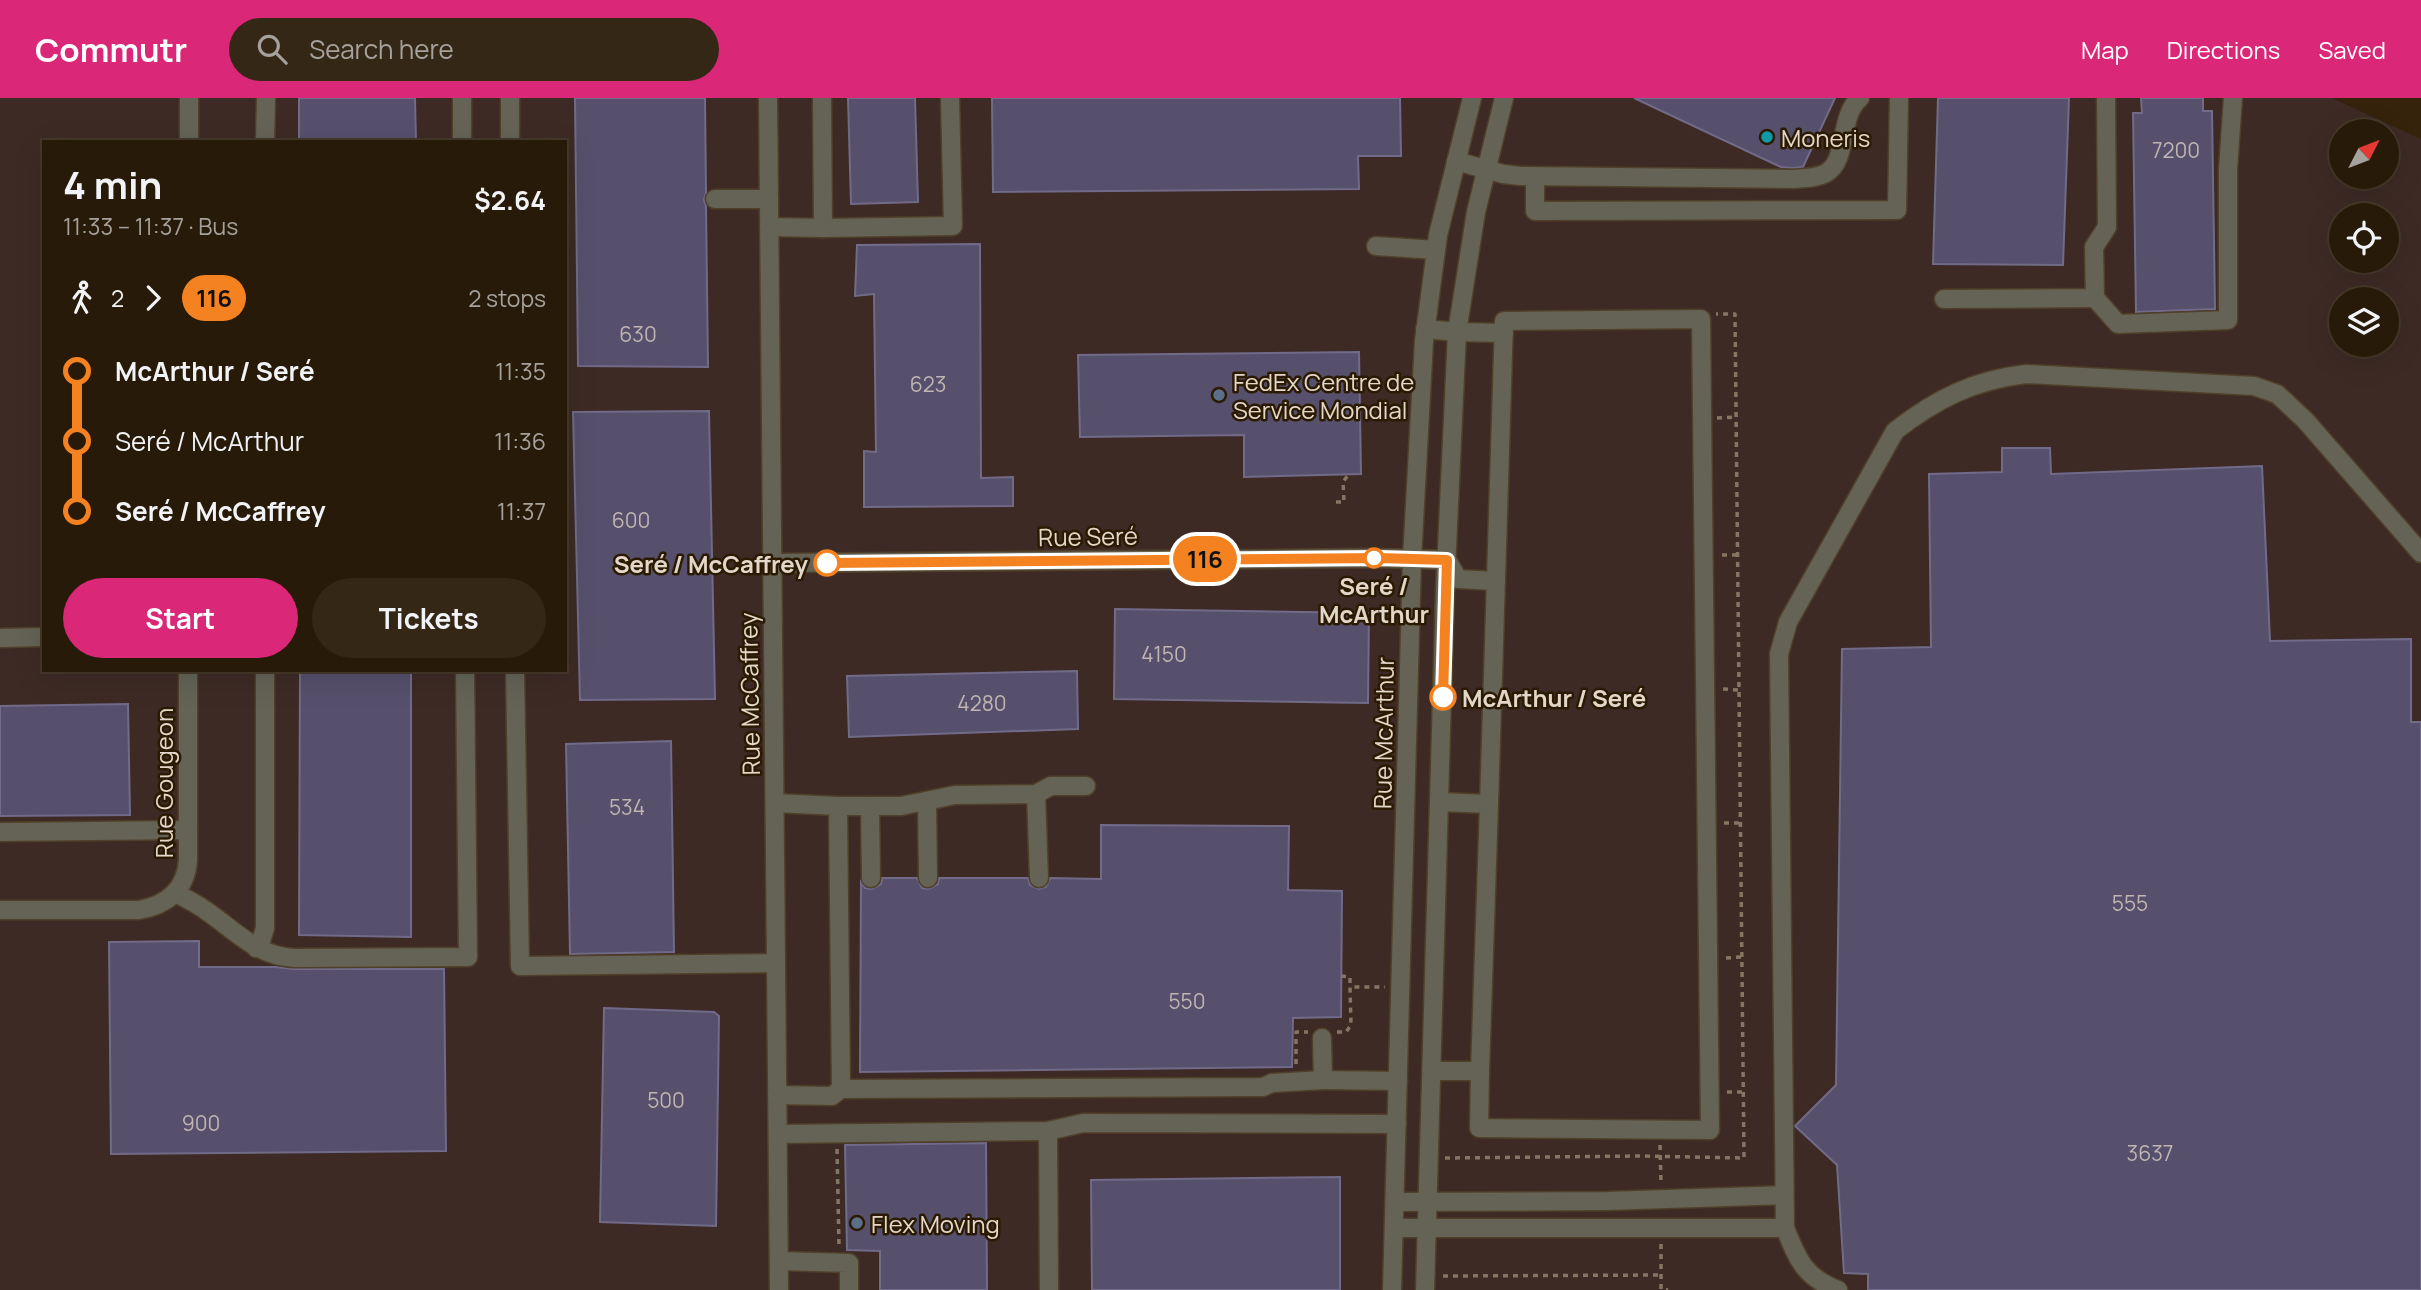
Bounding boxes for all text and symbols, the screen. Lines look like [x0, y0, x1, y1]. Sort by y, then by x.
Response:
search box [229, 18, 719, 81]
text: Commutr [35, 27, 187, 72]
icon: search [253, 30, 291, 68]
text: Search here [309, 31, 454, 67]
text: Map [2081, 33, 2129, 66]
text: Directions [2167, 33, 2280, 66]
text: Saved [2318, 33, 2386, 66]
north arrow [2329, 119, 2399, 189]
map controls [2329, 119, 2399, 357]
place label: Moneris [1781, 121, 1870, 154]
marker: Moneris [1759, 129, 1775, 145]
house number: 7200 [2152, 136, 2200, 164]
text: 4 min [63, 158, 162, 210]
text: $2.64 [474, 182, 546, 218]
button: locate [2329, 203, 2399, 273]
text: 11:33 – 11:37 · Bus [63, 210, 238, 242]
icon: walk [63, 279, 101, 317]
icon: forward [134, 279, 172, 317]
text: 116 [196, 281, 232, 314]
text: 2 [111, 282, 124, 314]
text: 2 stops [468, 282, 546, 314]
button: layers [2329, 287, 2399, 357]
house number: 630 [619, 320, 657, 348]
text: McArthur / Seré [115, 353, 315, 389]
text: 11:35 [495, 355, 546, 387]
place label: FedEx Centre de Service Mondial [1233, 365, 1414, 426]
house number: 623 [910, 370, 946, 398]
marker: FedEx Centre de Service Mondial [1211, 387, 1227, 403]
text: Seré / McArthur [115, 423, 304, 459]
text: 11:36 [494, 425, 546, 457]
text: Seré / McCaffrey [115, 493, 325, 529]
text: 11:37 [497, 495, 546, 527]
house number: 600 [612, 506, 650, 534]
street label: Rue Seré [1038, 519, 1138, 553]
line badge: 116 [1165, 536, 1245, 582]
text: 116 [1187, 542, 1223, 575]
place label: Seré / McCaffrey [614, 547, 809, 580]
marker: Seré / McArthur [1364, 548, 1384, 568]
marker: Seré / McCaffrey [814, 550, 840, 576]
place label: Seré / McArthur [1319, 569, 1429, 630]
button: Start [63, 578, 298, 658]
button: Tickets [312, 578, 546, 658]
street label: Rue McCaffrey [731, 612, 767, 776]
house number: 4150 [1141, 640, 1187, 668]
street label: Rue McArthur [1365, 656, 1401, 809]
place label: McArthur / Seré [1462, 681, 1646, 714]
marker: McArthur / Seré [1430, 684, 1456, 710]
house number: 4280 [957, 689, 1007, 717]
street label: Rue Gougeon [147, 708, 180, 858]
house number: 534 [609, 793, 645, 821]
house number: 555 [2112, 889, 2148, 917]
house number: 550 [1168, 987, 1206, 1015]
house number: 500 [647, 1086, 685, 1114]
house number: 900 [182, 1109, 220, 1137]
house number: 3637 [2127, 1139, 2173, 1167]
place label: Flex Moving [871, 1207, 1000, 1240]
marker: Flex Moving [849, 1215, 865, 1231]

